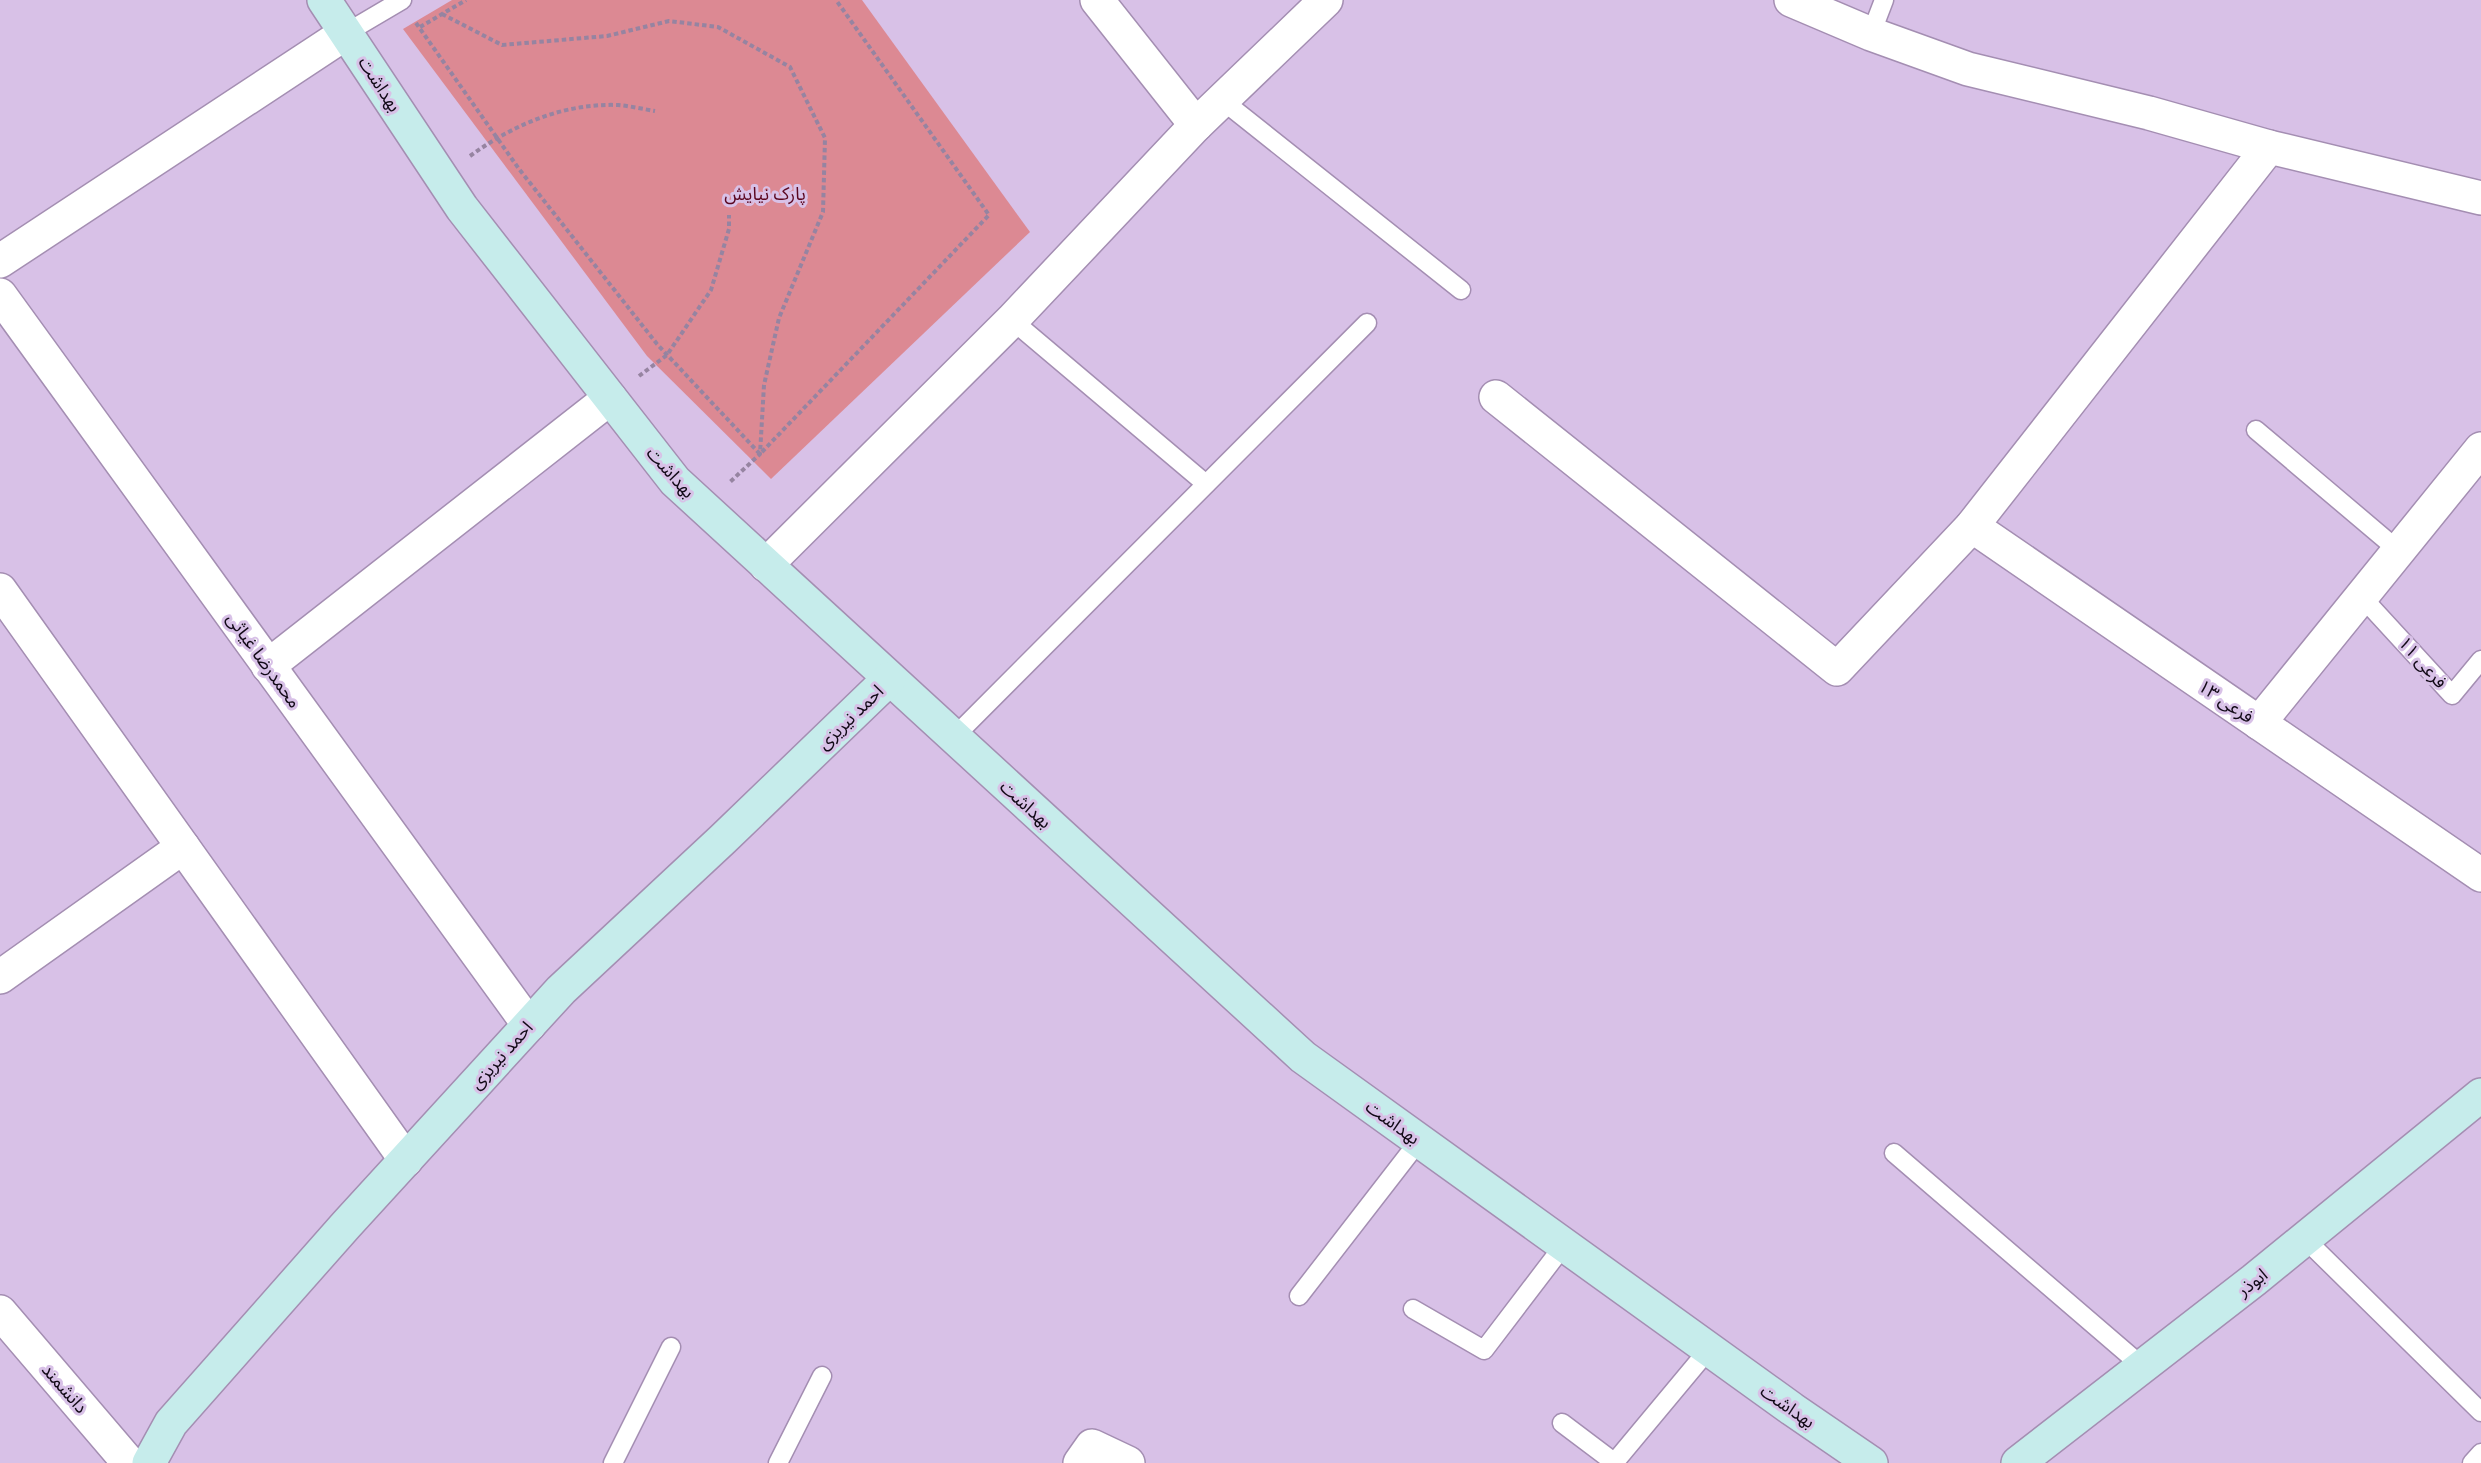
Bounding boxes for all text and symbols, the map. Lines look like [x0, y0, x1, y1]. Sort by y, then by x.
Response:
street label: بهداشت [354, 52, 406, 116]
park label: پارک نیایش [724, 183, 806, 205]
street label: بهداشت [643, 442, 699, 502]
street label: محمدرضا غیاثی [222, 608, 306, 712]
street label: فرعی ۱۱ [2394, 632, 2452, 693]
street label: فرعی ۱۳ [2194, 675, 2258, 728]
street label: احمد نیریزی [813, 680, 888, 754]
street label: بهداشت [996, 776, 1056, 832]
street label: احمد نیریزی [465, 1017, 538, 1094]
street label: بهداشت [1362, 1095, 1424, 1149]
street label: ابوذر [2232, 1264, 2272, 1302]
street label: دانشمند [38, 1359, 92, 1417]
street label: بهداشت [1757, 1380, 1819, 1432]

